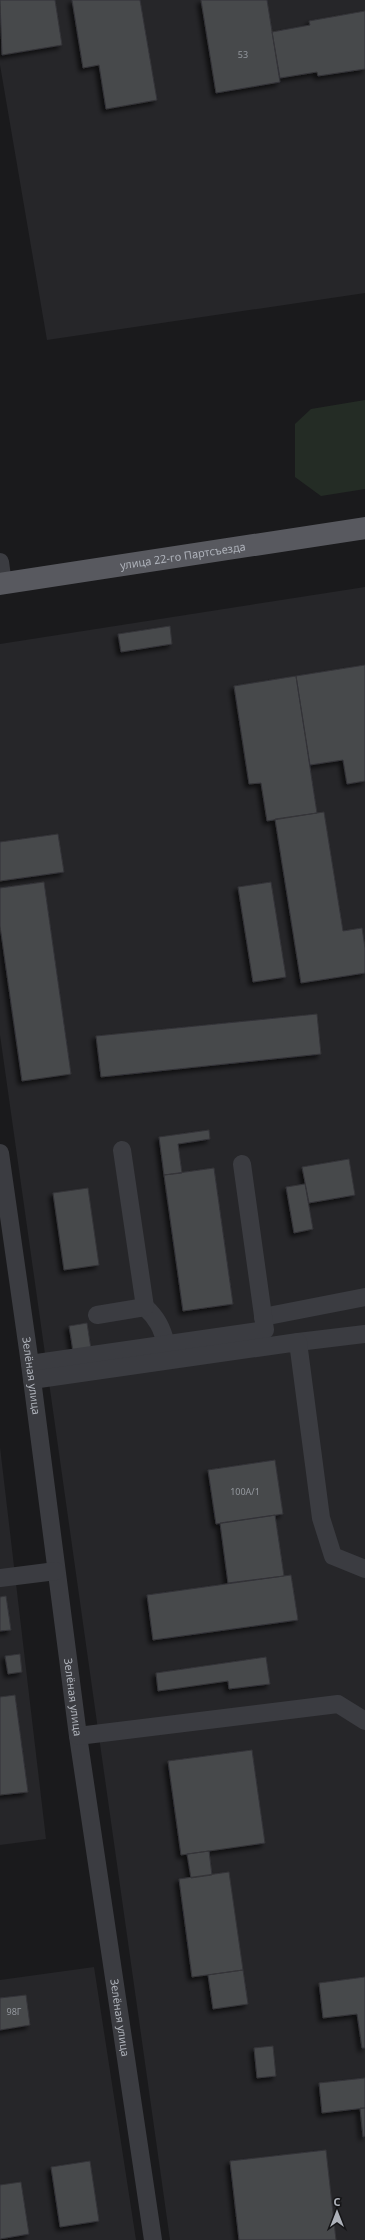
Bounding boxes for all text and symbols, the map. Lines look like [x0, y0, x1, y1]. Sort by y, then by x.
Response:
house number: 53 [238, 48, 248, 61]
street label: улица 22-го Партсъезда [119, 538, 247, 572]
street label: Зелёная улица [19, 1336, 44, 1416]
house number: 100А/1 [230, 1485, 260, 1498]
street label: Зелёная улица [61, 1657, 86, 1737]
street label: Зелёная улица [107, 1978, 134, 2057]
house number: 98Г [7, 2005, 22, 2018]
north arrow [317, 2192, 357, 2232]
text: С [333, 2194, 341, 2209]

